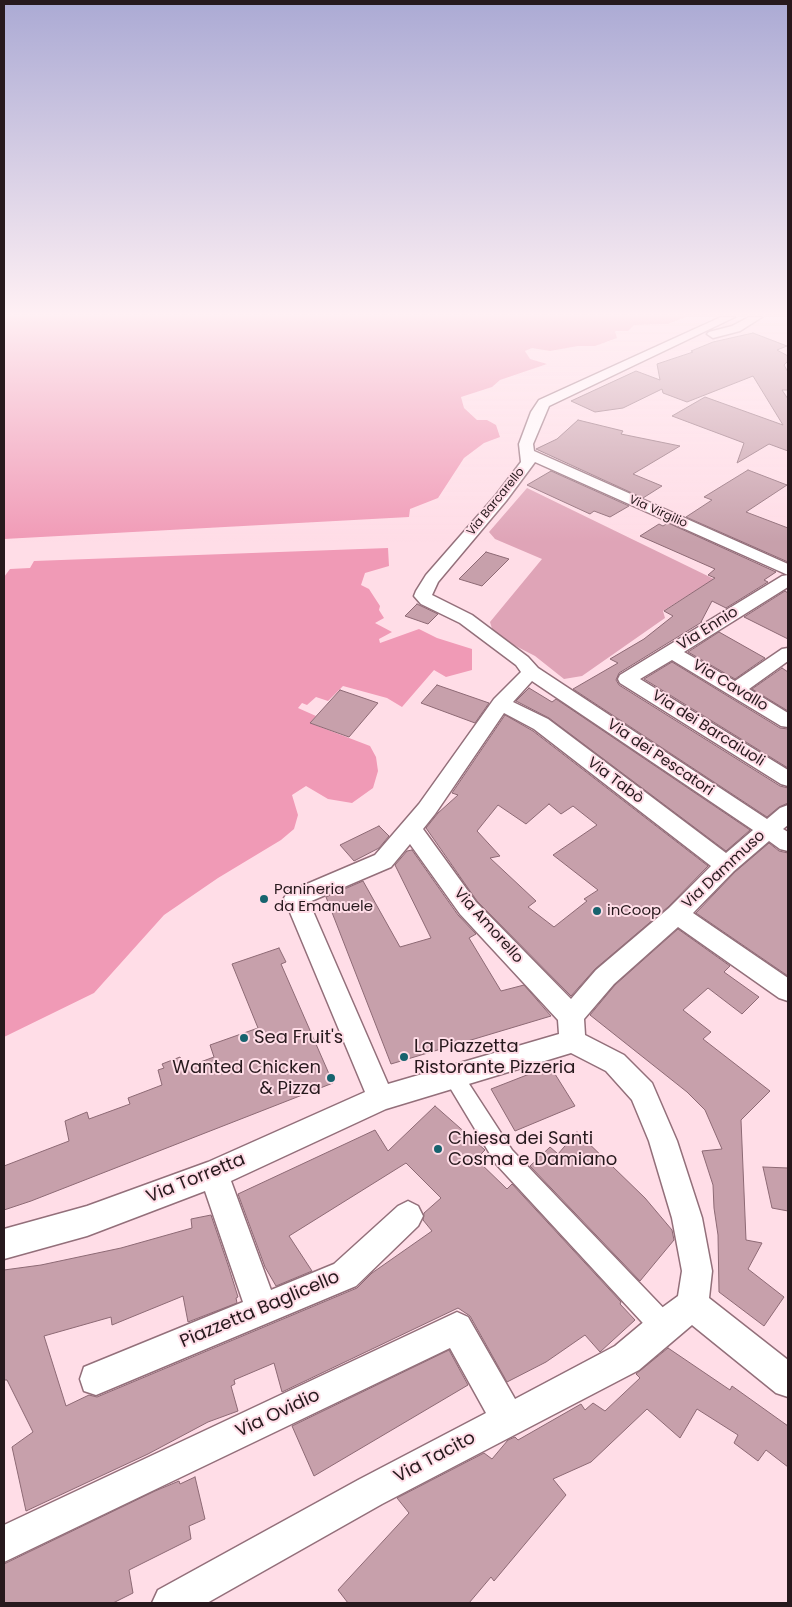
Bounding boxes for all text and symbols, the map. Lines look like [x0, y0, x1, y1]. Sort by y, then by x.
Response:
street label: Via Barcarello [464, 465, 528, 539]
street label: Via Virgilio [626, 493, 690, 531]
street label: Via Ennio [674, 603, 742, 655]
street label: Via Cavallo [689, 656, 771, 716]
street label: Via dei Barcaiuoli [648, 687, 768, 771]
street label: Via dei Pescatori [603, 716, 717, 800]
street label: Via Tabò [583, 754, 647, 808]
street label: Via Dammuso [679, 827, 769, 913]
place label: Panineria da Emanuele [274, 881, 373, 916]
street label: Via Amorello [450, 885, 526, 967]
marker: Panineria da Emanuele [258, 893, 270, 905]
place label: inCoop [607, 902, 661, 920]
marker: inCoop [591, 905, 603, 917]
place label: Sea Fruit's [254, 1027, 343, 1049]
marker: Sea Fruit's [238, 1032, 250, 1044]
place label: La Piazzetta Ristorante Pizzeria [414, 1036, 575, 1078]
marker: La Piazzetta Ristorante Pizzeria [398, 1051, 410, 1063]
place label: Wanted Chicken & Pizza [172, 1057, 321, 1100]
marker: Wanted Chicken & Pizza [325, 1072, 337, 1084]
place label: Chiesa dei Santi Cosma e Damiano [448, 1128, 617, 1170]
marker: Chiesa dei Santi Cosma e Damiano [432, 1143, 444, 1155]
street label: Via Torretta [143, 1149, 249, 1209]
street label: Piazzetta Baglicello [177, 1267, 343, 1353]
street label: Via Ovidio [232, 1385, 324, 1443]
street label: Via Tacito [391, 1428, 479, 1488]

